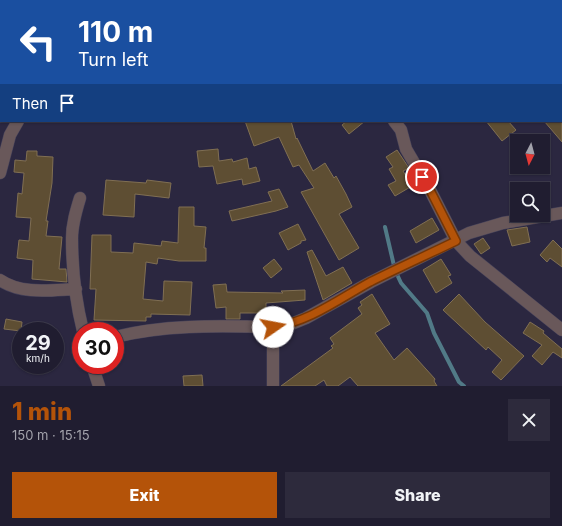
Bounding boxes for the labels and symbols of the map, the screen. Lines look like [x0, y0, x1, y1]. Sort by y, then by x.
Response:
north arrow [510, 134, 550, 174]
pin [405, 160, 439, 194]
position arrow [252, 306, 294, 348]
speed limit sign: 30 [72, 322, 124, 374]

